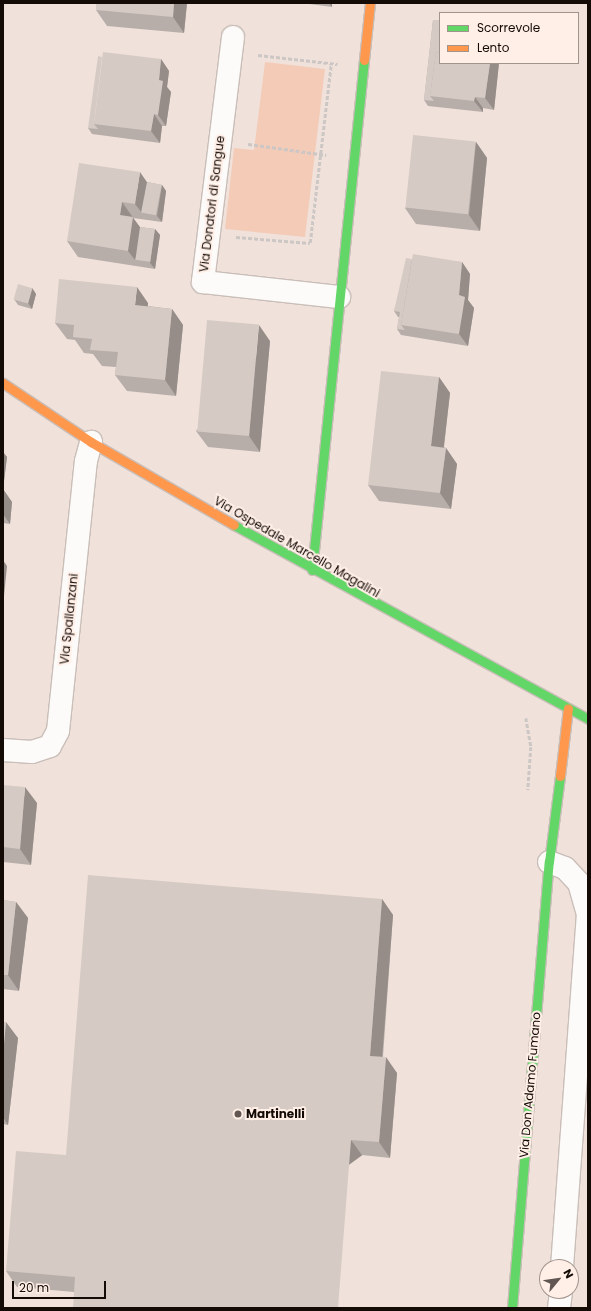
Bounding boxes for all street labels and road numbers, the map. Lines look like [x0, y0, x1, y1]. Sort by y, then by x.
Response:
street label: Via Donatori di Sangue [196, 135, 228, 273]
street label: Via Ospedale Marcello Magalini [212, 493, 382, 601]
street label: Via Spallanzani [57, 573, 81, 665]
street label: Via Don Adamo Fumano [516, 1011, 544, 1159]

